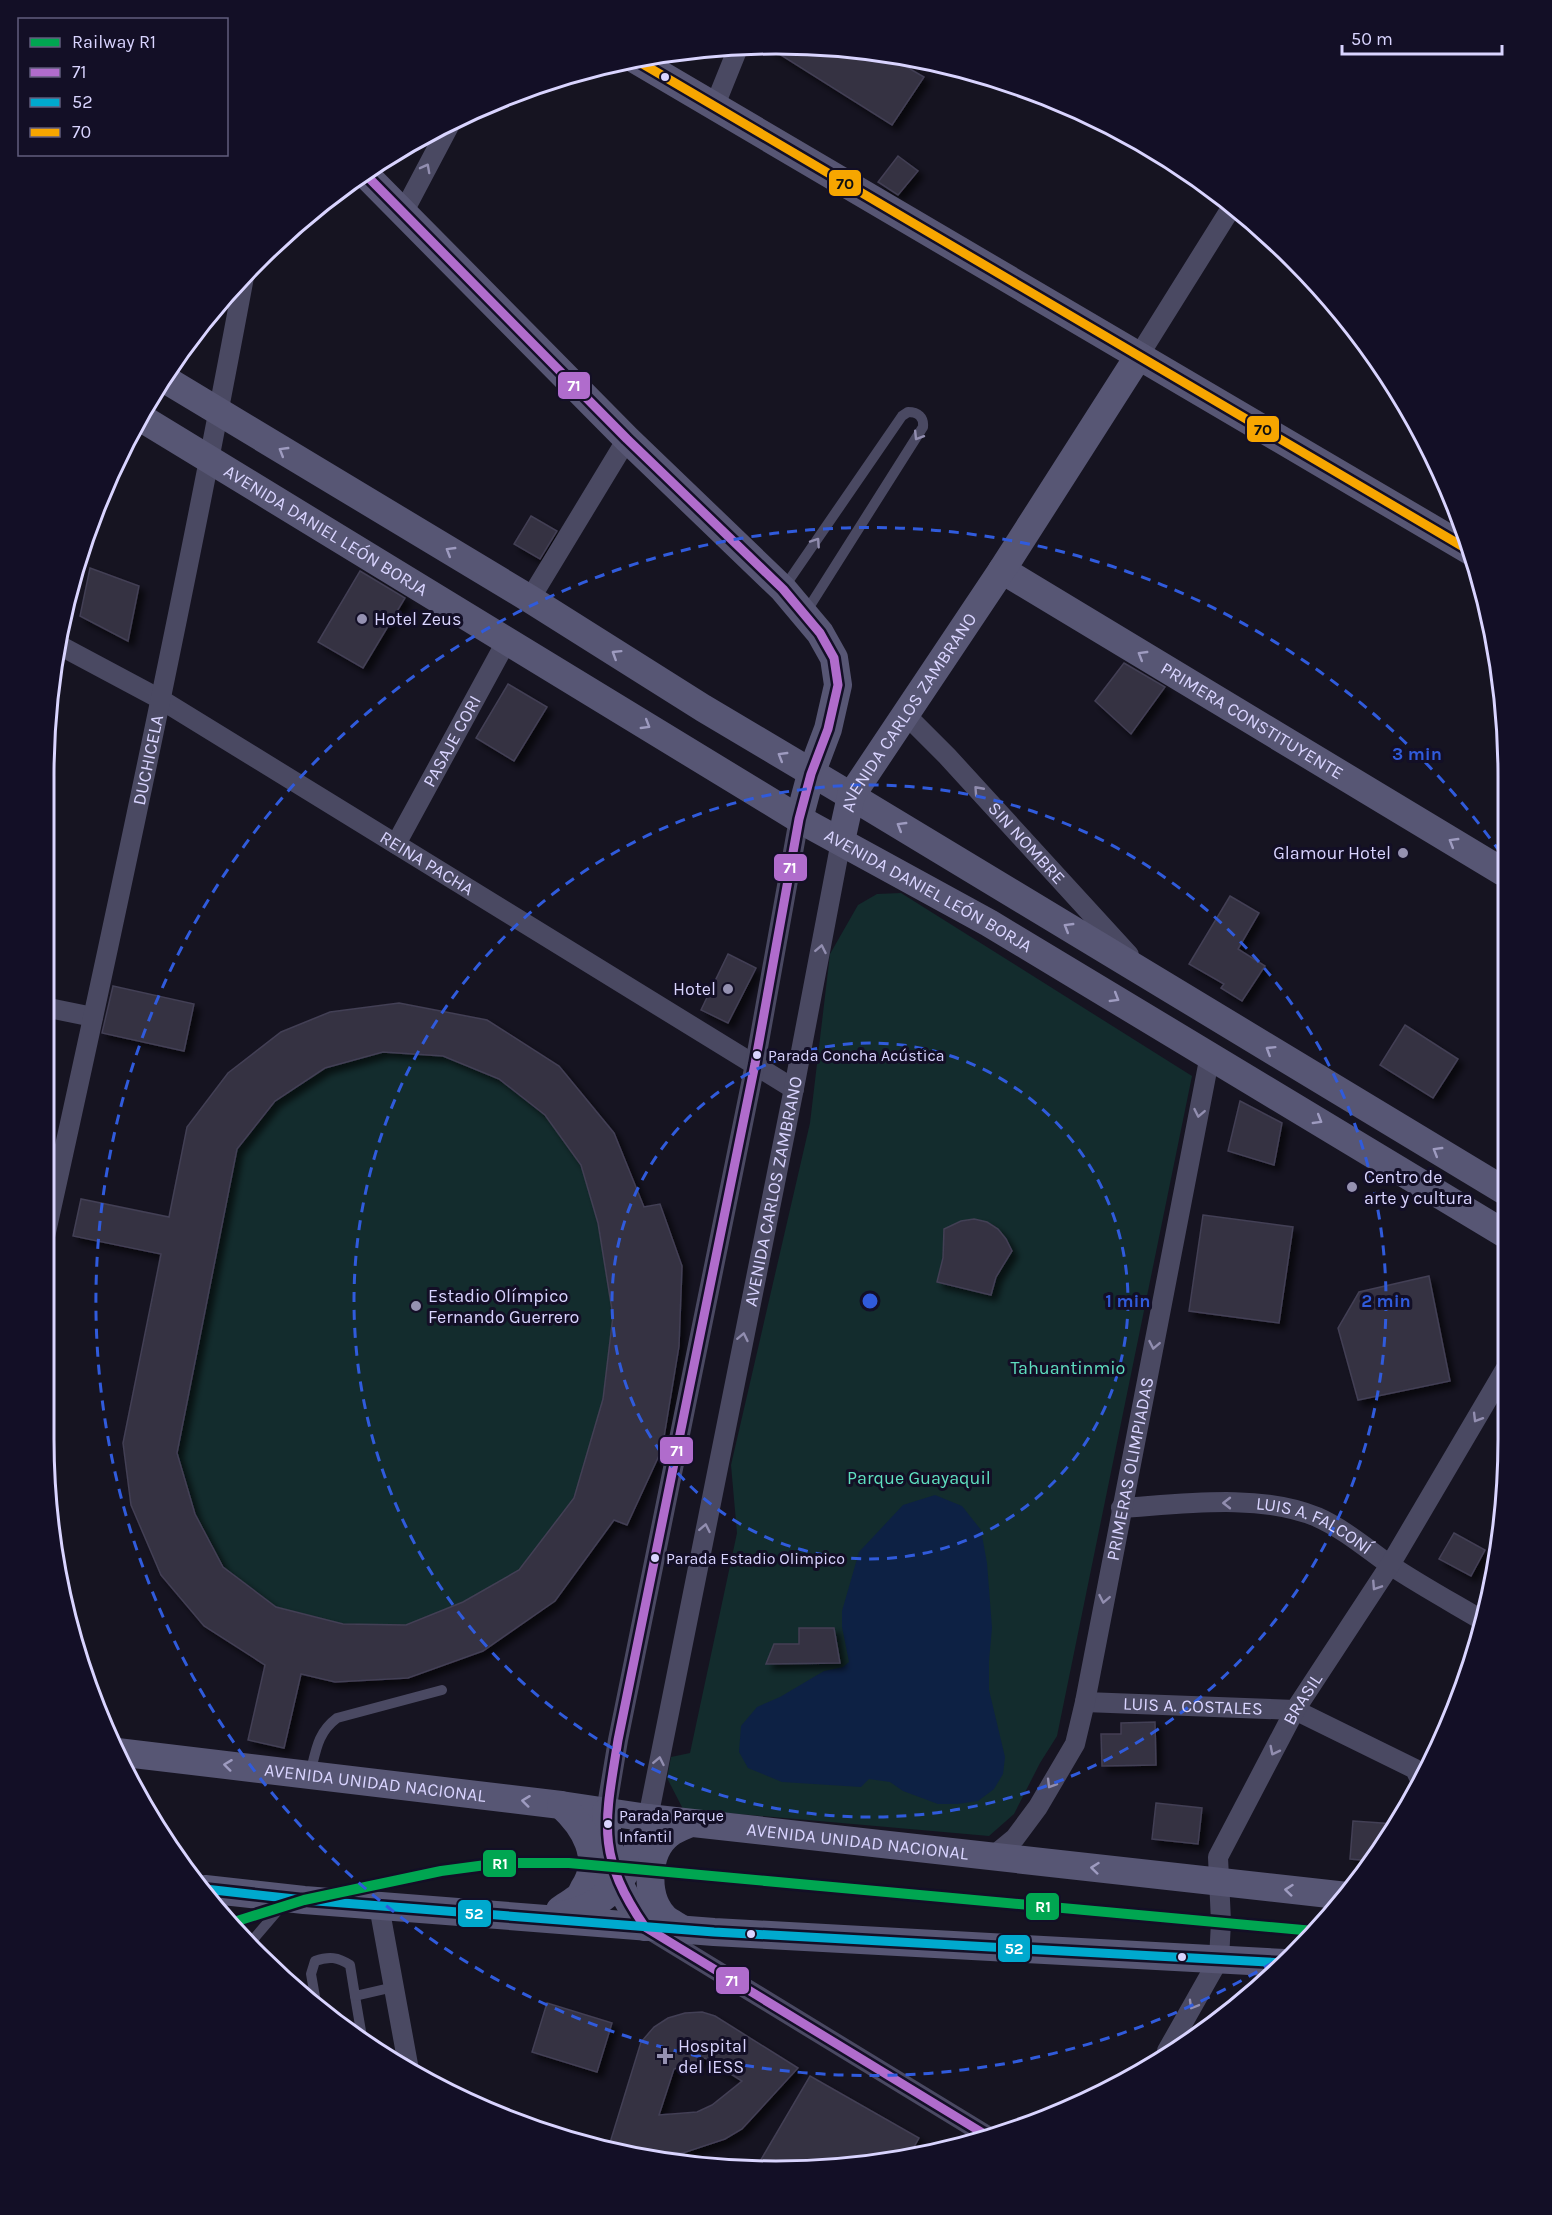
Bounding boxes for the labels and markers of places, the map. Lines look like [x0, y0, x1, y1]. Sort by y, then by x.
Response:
unlabelled marker [659, 71, 671, 83]
place label: Hotel Zeus [374, 608, 461, 630]
marker: Hotel Zeus [355, 612, 369, 626]
place label: Glamour Hotel [1273, 842, 1391, 864]
marker: Glamour Hotel [1396, 846, 1410, 860]
place label: Hotel [673, 978, 716, 1000]
marker: Hotel [721, 982, 735, 996]
place label: Parada Concha Acústica [768, 1046, 944, 1065]
marker: Parada Concha Acústica [751, 1049, 763, 1061]
place label: Centro de arte y cultura [1364, 1166, 1473, 1209]
marker: Centro de arte y cultura [1345, 1180, 1359, 1194]
place label: Estadio Olímpico Fernando Guerrero [428, 1285, 579, 1328]
centre of rings [860, 1291, 880, 1311]
marker: Estadio Olímpico Fernando Guerrero [409, 1299, 423, 1313]
place label: Parada Estadio Olimpico [666, 1549, 845, 1568]
marker: Parada Estadio Olimpico [649, 1552, 661, 1564]
place label: Parada Parque Infantil [619, 1806, 724, 1846]
marker: Parada Parque Infantil [602, 1818, 614, 1830]
unlabelled marker [745, 1928, 757, 1940]
unlabelled marker [1176, 1951, 1188, 1963]
place label: Hospital del IESS [678, 2035, 747, 2078]
marker: Hospital del IESS [656, 2047, 674, 2065]

